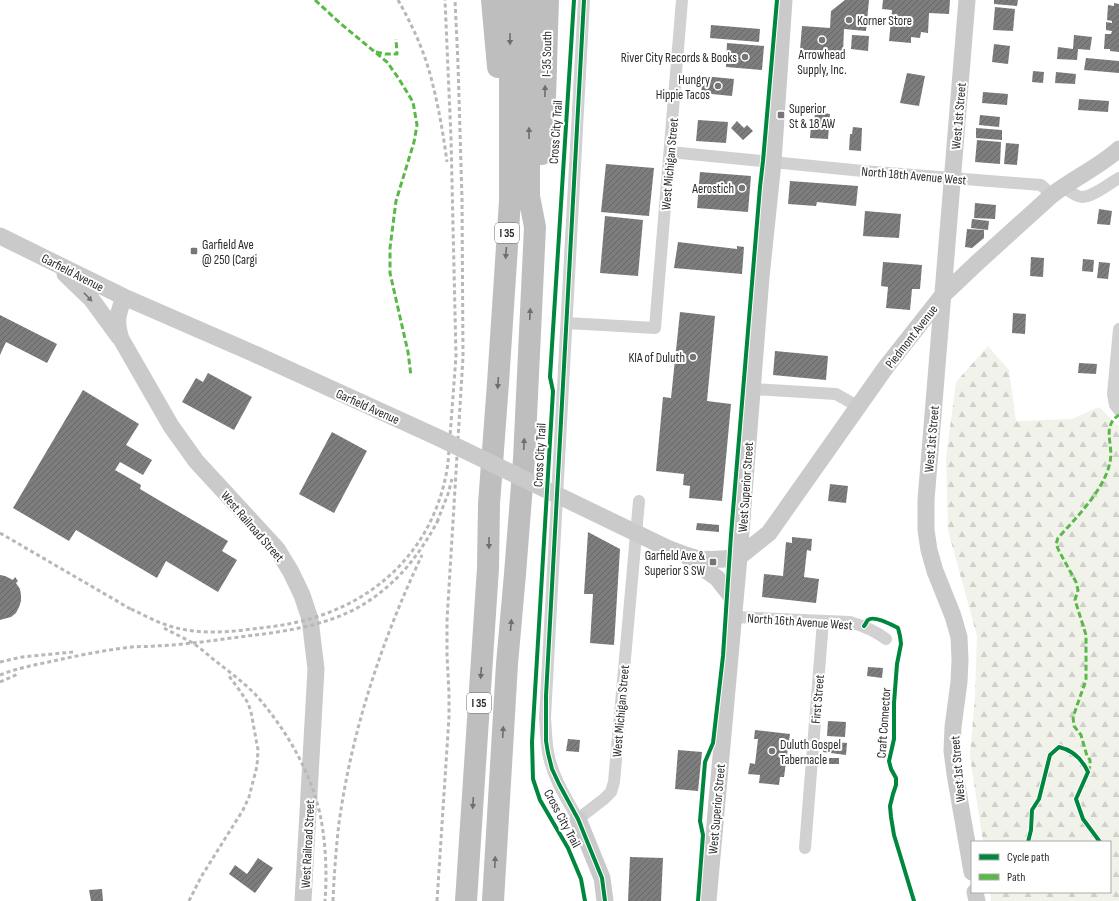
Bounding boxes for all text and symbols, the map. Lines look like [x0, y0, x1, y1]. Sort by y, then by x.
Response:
place label: Korner Store [857, 13, 912, 29]
marker: Korner Store [844, 15, 854, 25]
street label: I-35 South [539, 31, 555, 77]
one-way arrow [507, 33, 513, 46]
marker: Arrowhead Supply, Inc. [817, 35, 827, 45]
place label: Arrowhead Supply, Inc. [797, 47, 847, 78]
place label: River City Records & Books [621, 50, 737, 66]
marker: River City Records & Books [740, 52, 750, 62]
place label: Hungry Hippie Tacos [656, 72, 710, 103]
marker: Hungry Hippie Tacos [713, 81, 723, 91]
street label: West 1st Street [948, 82, 970, 150]
one-way arrow [542, 85, 549, 97]
street label: Cross City Trail [546, 100, 566, 165]
place label: Superior St & 18 AW [789, 101, 836, 132]
marker: Superior St & 18 AW [776, 110, 786, 120]
street label: West Michigan Street [658, 117, 682, 211]
one-way arrow [526, 126, 532, 139]
street label: North 18th Avenue West [861, 163, 967, 189]
place label: Aerostich [691, 181, 734, 197]
marker: Aerostich [737, 183, 747, 193]
road number: I 35 [495, 223, 519, 243]
place label: Garfield Ave @ 250 (Cargi [202, 237, 257, 268]
marker: Garfield Ave @ 250 (Cargi [189, 246, 199, 256]
one-way arrow [503, 247, 510, 259]
street label: Garfield Avenue [39, 250, 106, 295]
one-way arrow [84, 291, 93, 302]
street label: Piedmont Avenue [882, 302, 941, 371]
one-way arrow [527, 308, 534, 320]
place label: KIA of Duluth [629, 350, 685, 366]
marker: KIA of Duluth [688, 352, 698, 362]
one-way arrow [494, 377, 501, 389]
street label: Garfield Avenue [333, 386, 402, 428]
street label: West 1st Street [921, 405, 943, 473]
street label: Cross City Trail [530, 423, 550, 487]
one-way arrow [521, 438, 528, 450]
street label: West Superior Street [735, 441, 757, 533]
street label: West Railroad Street [217, 488, 287, 565]
one-way arrow [486, 537, 492, 550]
place label: Garfield Ave & Superior S SW [644, 548, 706, 579]
marker: Garfield Ave & Superior S SW [708, 557, 718, 567]
street label: North 16th Avenue West [747, 610, 853, 634]
one-way arrow [507, 619, 514, 631]
street label: West Michigan Street [609, 664, 633, 758]
one-way arrow [478, 667, 485, 679]
street label: First Street [808, 674, 828, 724]
street label: Craft Connector [874, 687, 894, 759]
road number: I 35 [467, 693, 491, 713]
one-way arrow [500, 725, 506, 738]
street label: West 1st Street [947, 735, 969, 803]
place label: Duluth Gospel Tabernacle [780, 737, 841, 768]
marker: Duluth Gospel Tabernacle [767, 746, 777, 756]
street label: West Superior Street [705, 763, 729, 855]
street label: Cross City Trail [540, 786, 584, 850]
one-way arrow [469, 797, 476, 809]
street label: West Railroad Street [298, 799, 318, 889]
legend [971, 841, 1111, 893]
text: Cycle path [1007, 850, 1049, 865]
one-way arrow [492, 856, 499, 868]
text: Path [1007, 870, 1025, 885]

